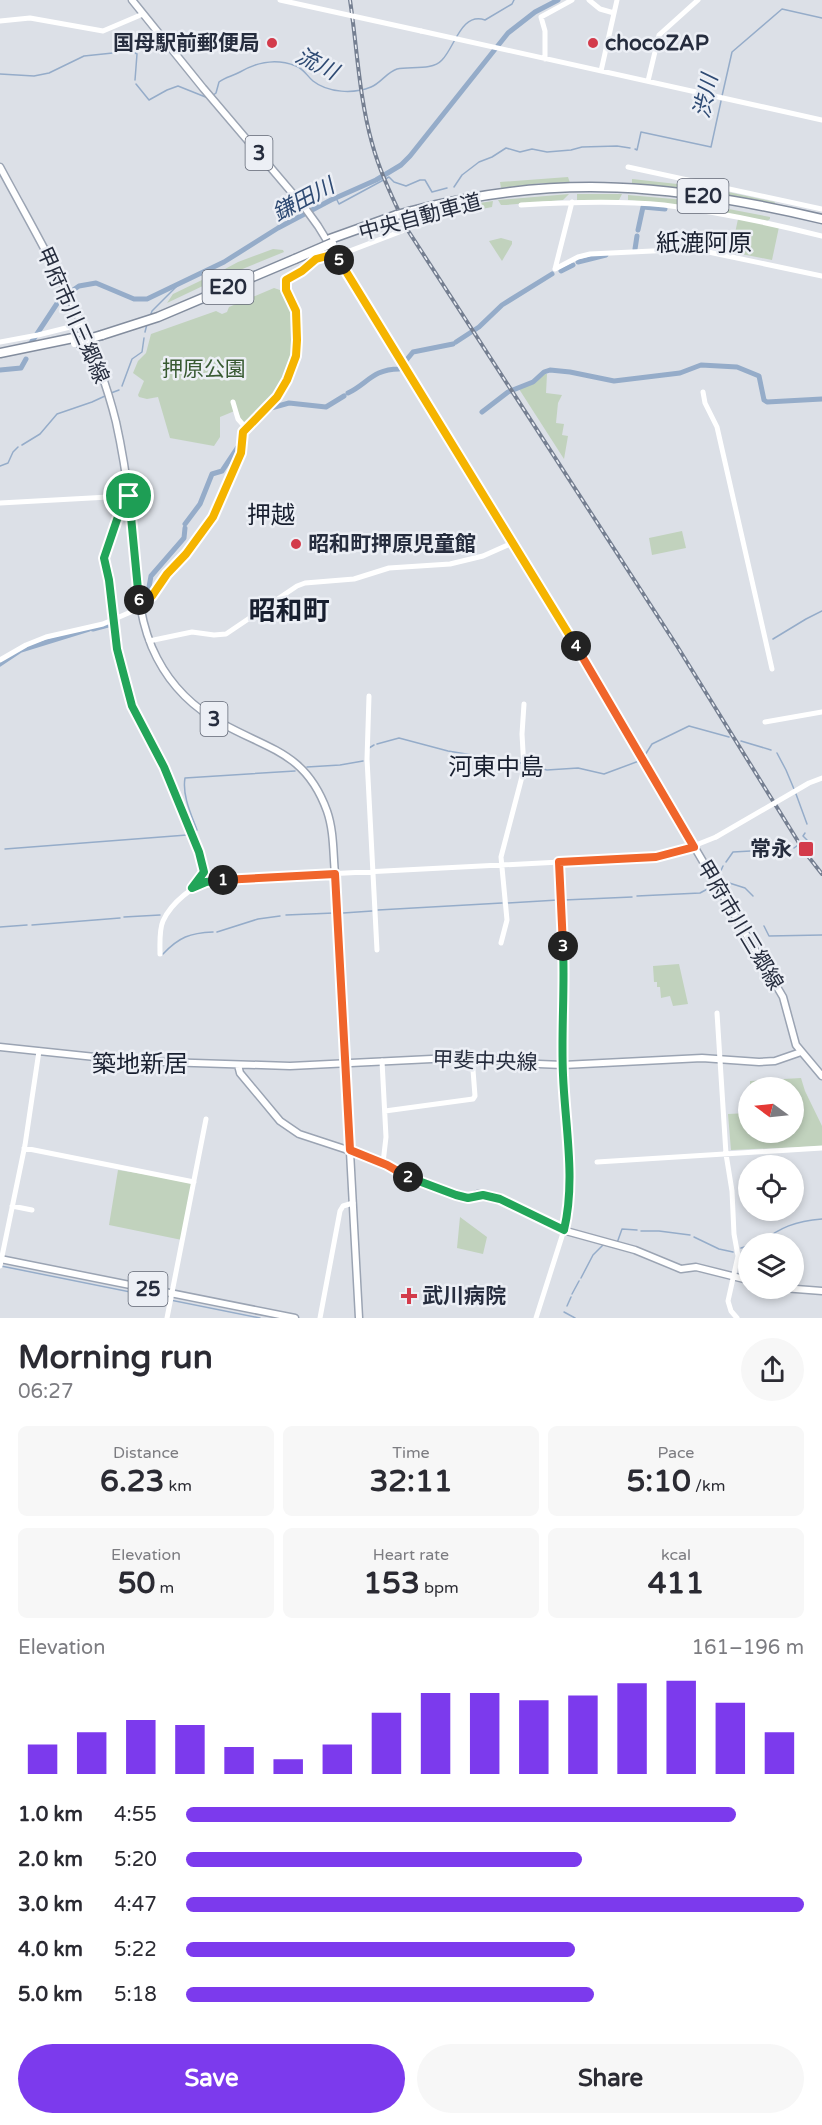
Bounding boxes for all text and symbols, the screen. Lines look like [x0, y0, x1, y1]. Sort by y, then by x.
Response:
place label: 国母駅前郵便局 [113, 31, 260, 56]
place label: chocoZAP [605, 31, 709, 56]
marker: 国母駅前郵便局 [265, 36, 279, 50]
marker: chocoZAP [586, 36, 600, 50]
water label: 流川 [291, 43, 344, 86]
water label: 渋川 [689, 70, 724, 120]
road number: 3 [246, 136, 272, 170]
water label: 鎌田川 [268, 172, 340, 227]
road number: E20 [678, 179, 728, 213]
street label: 中央自動車道 [356, 189, 484, 246]
district label: 紙漉阿原 [656, 229, 752, 258]
street label: 甲府市川三郷線 [31, 243, 114, 387]
pin: 5 [324, 245, 354, 275]
text: 5 [334, 250, 344, 270]
road number: E20 [202, 270, 254, 304]
park label: 押原公園 [162, 357, 246, 382]
pin [103, 470, 154, 521]
icon: arrive [112, 479, 145, 512]
district label: 押越 [247, 501, 295, 530]
place label: 昭和町押原児童館 [308, 532, 476, 557]
marker: 昭和町押原児童館 [289, 537, 303, 551]
pin: 6 [124, 585, 154, 615]
text: 6 [134, 590, 144, 610]
district label: 昭和町 [249, 595, 330, 628]
pin: 4 [561, 631, 591, 661]
text: 4 [571, 636, 581, 656]
road number: 3 [200, 702, 228, 736]
district label: 河東中島 [448, 753, 544, 782]
place label: 常永 [750, 837, 792, 862]
marker: 常永 [797, 840, 815, 858]
street label: 甲府市川三郷線 [691, 856, 788, 995]
pin: 1 [208, 865, 238, 895]
text: 1 [218, 870, 228, 890]
pin: 3 [548, 931, 578, 961]
text: 3 [558, 936, 568, 956]
street label: 甲斐中央線 [432, 1047, 538, 1076]
district label: 築地新居 [92, 1050, 188, 1079]
north arrow [738, 1077, 804, 1143]
map controls [738, 1077, 804, 1299]
button: locate [738, 1155, 804, 1221]
pin: 2 [393, 1162, 423, 1192]
text: 2 [403, 1167, 413, 1187]
button: layers [738, 1233, 804, 1299]
road number: 25 [128, 1272, 168, 1306]
place label: 武川病院 [422, 1284, 506, 1309]
marker: 武川病院 [400, 1287, 418, 1305]
text: Morning run [18, 1338, 213, 1377]
button: share [741, 1338, 804, 1401]
text: 06:27 [18, 1380, 73, 1404]
text: Distance [113, 1443, 179, 1463]
text: Time [392, 1443, 430, 1463]
text: Pace [658, 1443, 694, 1463]
text: 6.23 [100, 1463, 164, 1500]
text: 32:11 [369, 1463, 453, 1500]
text: 5:10 [627, 1463, 691, 1500]
text: km [164, 1476, 192, 1496]
text: /km [691, 1476, 725, 1496]
text: Elevation [111, 1545, 181, 1565]
text: Heart rate [373, 1545, 449, 1565]
text: kcal [661, 1545, 691, 1565]
text: 50 [118, 1565, 155, 1602]
text: 153 [363, 1565, 420, 1602]
text: 411 [648, 1565, 704, 1602]
text: m [155, 1578, 174, 1598]
text: bpm [420, 1578, 459, 1598]
text: Elevation [18, 1636, 105, 1660]
text: 161–196 m [691, 1636, 804, 1660]
text: 1.0 km [18, 1803, 83, 1827]
text: 4:55 [114, 1803, 157, 1827]
text: 2.0 km [18, 1848, 83, 1872]
text: 5:20 [114, 1848, 157, 1872]
text: 3.0 km [18, 1893, 83, 1917]
text: 4:47 [114, 1893, 157, 1917]
text: 4.0 km [18, 1938, 83, 1962]
text: 5:22 [114, 1938, 157, 1962]
text: 5.0 km [18, 1983, 83, 2007]
text: 5:18 [114, 1983, 157, 2007]
button: Save [18, 2044, 405, 2113]
button: Share [417, 2044, 804, 2113]

